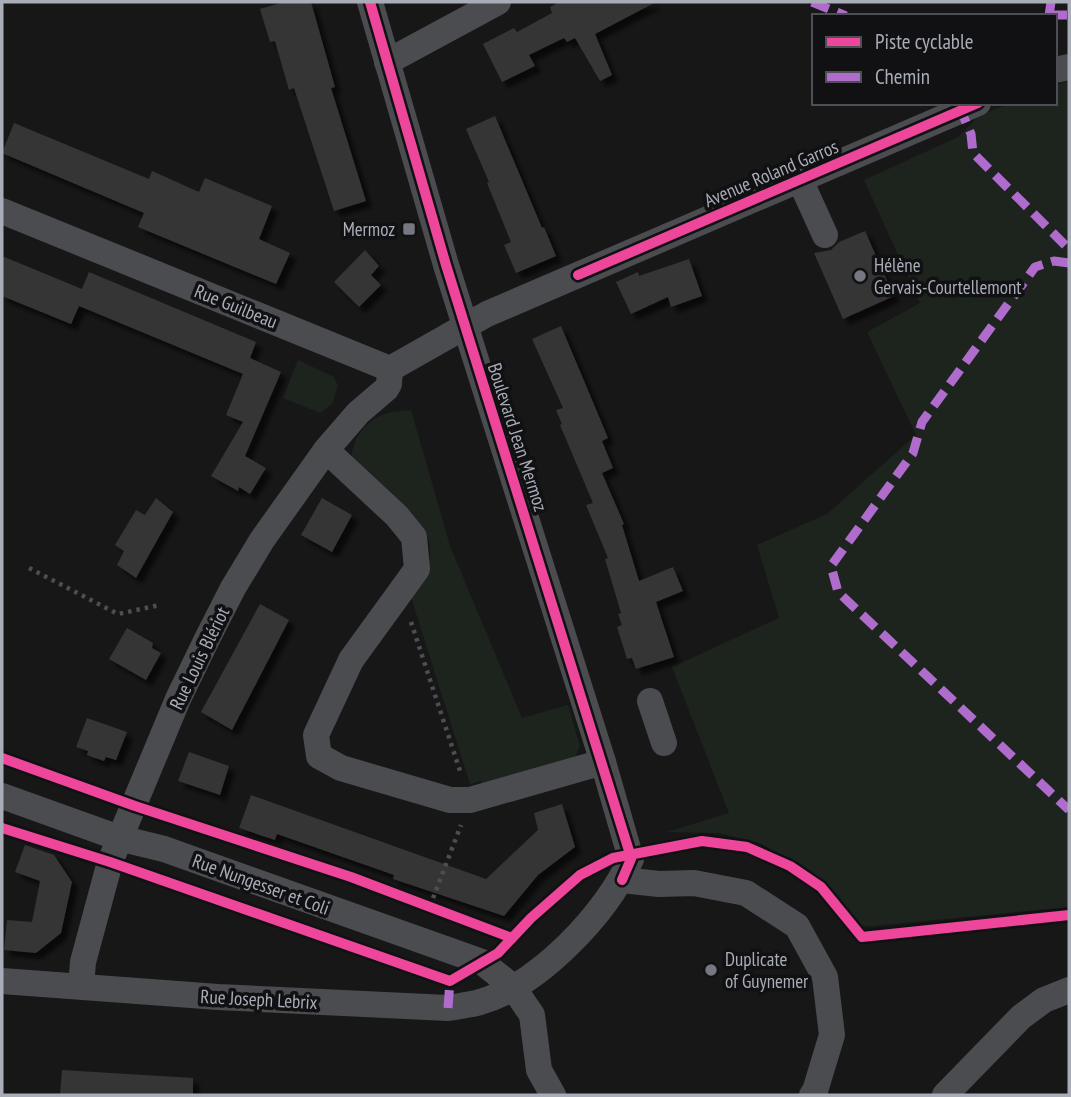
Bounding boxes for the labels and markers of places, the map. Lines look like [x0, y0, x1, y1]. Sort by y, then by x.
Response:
place label: Mermoz [343, 217, 395, 241]
marker: Mermoz [401, 221, 417, 237]
place label: Hélène Gervais-Courtellemont [874, 253, 1022, 299]
marker: Hélène Gervais-Courtellemont [852, 268, 868, 284]
place label: Duplicate of Guynemer [725, 947, 809, 993]
marker: Duplicate of Guynemer [703, 962, 719, 978]

